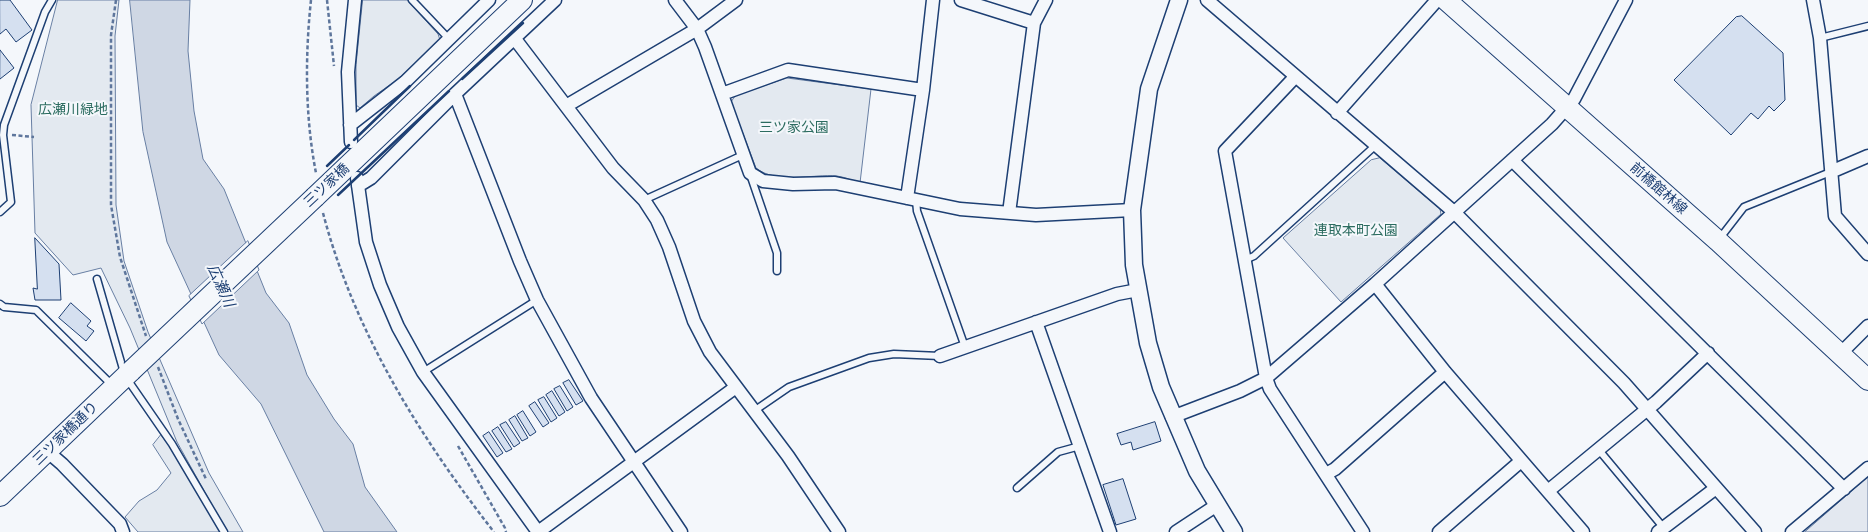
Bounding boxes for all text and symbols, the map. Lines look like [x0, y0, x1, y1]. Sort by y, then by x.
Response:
park label: 広瀬川緑地 [38, 102, 108, 118]
park label: 三ツ家公園 [759, 120, 829, 136]
street label: 前橋館林線 [1626, 160, 1690, 218]
street label: 三ツ家橋 [301, 161, 353, 211]
park label: 連取本町公園 [1314, 223, 1398, 239]
water label: 広瀬川 [203, 262, 237, 310]
street label: 三ツ家橋通り [30, 399, 102, 469]

